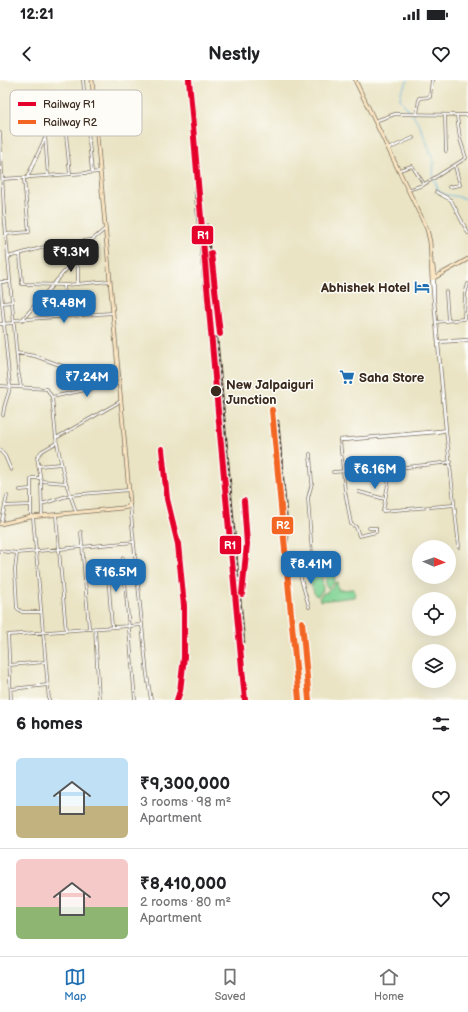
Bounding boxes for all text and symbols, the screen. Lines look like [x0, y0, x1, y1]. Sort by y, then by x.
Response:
text: 12:21 [20, 5, 54, 24]
icon: back [16, 43, 38, 65]
icon: heart [430, 43, 452, 65]
text: Nestly [208, 44, 260, 65]
legend [10, 90, 142, 136]
text: Railway R1 [43, 98, 95, 111]
text: Railway R2 [43, 116, 98, 129]
line badge: R1 [191, 225, 214, 245]
text: R1 [197, 229, 209, 242]
pin: ₹9.3M [43, 239, 99, 273]
text: ₹9.3M [53, 244, 89, 260]
hotel icon: Abhishek Hotel [413, 278, 431, 296]
place label: Abhishek Hotel [320, 280, 410, 296]
pin: ₹9.48M [31, 290, 97, 324]
text: ₹9.48M [42, 295, 86, 311]
pin: ₹7.24M [54, 364, 120, 398]
supermarket icon: Saha Store [338, 368, 356, 386]
text: ₹7.24M [65, 369, 109, 385]
place label: Saha Store [359, 370, 425, 386]
place label: New Jalpaiguri Junction [226, 377, 314, 408]
marker: New Jalpaiguri Junction [209, 384, 223, 398]
pin: ₹6.16M [342, 456, 408, 490]
text: ₹6.16M [354, 461, 396, 477]
line badge: R2 [271, 516, 294, 535]
text: R2 [276, 519, 290, 532]
line badge: R1 [219, 535, 242, 555]
text: R1 [224, 539, 236, 552]
north arrow [412, 540, 456, 584]
map controls [412, 540, 456, 688]
pin: ₹8.41M [278, 551, 344, 585]
text: ₹8.41M [290, 556, 332, 572]
pin: ₹16.5M [83, 559, 149, 593]
text: ₹16.5M [95, 564, 137, 580]
button: locate [412, 592, 456, 636]
button: layers [412, 644, 456, 688]
icon: filters [430, 713, 452, 735]
text: 6 homes [16, 714, 83, 734]
icon: home [48, 774, 96, 822]
text: ₹9,300,000 [140, 774, 230, 794]
icon: heart [430, 787, 452, 809]
text: 3 rooms · 98 m² [140, 794, 231, 810]
text: Apartment [140, 810, 201, 826]
text: ₹8,410,000 [140, 874, 227, 894]
icon: home [48, 875, 96, 923]
icon: heart [430, 888, 452, 910]
text: 2 rooms · 80 m² [140, 894, 231, 910]
text: Apartment [140, 910, 201, 926]
tab: Map [64, 966, 86, 1003]
tab: Saved [215, 966, 246, 1003]
tab: Home [374, 966, 404, 1003]

